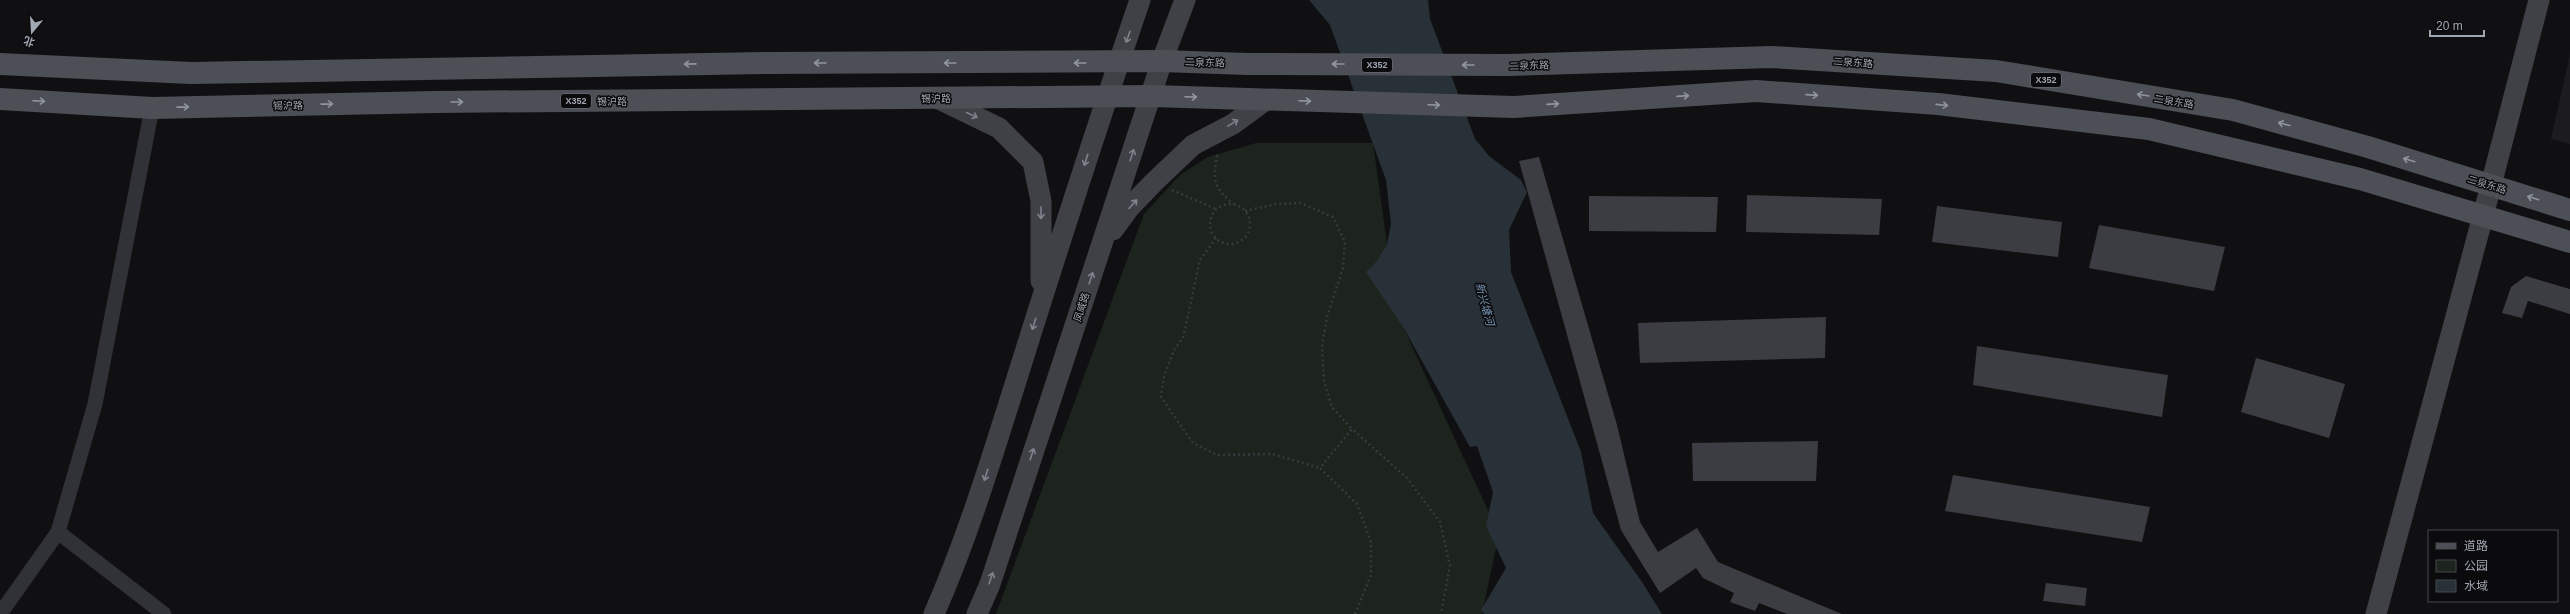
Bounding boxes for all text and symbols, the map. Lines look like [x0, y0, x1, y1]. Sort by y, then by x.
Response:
north arrow [12, 12, 52, 52]
scale bar [2430, 12, 2484, 38]
text: 20 m [2436, 19, 2463, 33]
one-way arrow [1123, 31, 1131, 43]
text: 北 [22, 34, 36, 49]
street label: 二泉东路 [1185, 56, 1225, 69]
street label: 二泉东路 [1833, 56, 1873, 69]
road number: X352 [1362, 58, 1392, 72]
one-way arrow [814, 59, 827, 67]
one-way arrow [944, 59, 957, 67]
one-way arrow [1074, 59, 1087, 67]
street label: 二泉东路 [1509, 59, 1549, 72]
one-way arrow [684, 60, 697, 68]
one-way arrow [1332, 60, 1345, 68]
one-way arrow [1462, 61, 1475, 69]
road number: X352 [2031, 73, 2061, 87]
one-way arrow [2136, 91, 2149, 99]
one-way arrow [1676, 92, 1689, 99]
one-way arrow [1805, 92, 1818, 99]
street label: 锡沪路 [921, 93, 951, 104]
street label: 二泉东路 [2153, 93, 2195, 110]
road number: X352 [561, 94, 591, 108]
one-way arrow [1184, 94, 1197, 101]
street label: 锡沪路 [597, 96, 627, 107]
one-way arrow [32, 97, 45, 104]
one-way arrow [450, 98, 463, 106]
one-way arrow [1298, 98, 1311, 105]
street label: 锡沪路 [273, 100, 303, 111]
one-way arrow [320, 100, 333, 108]
one-way arrow [1427, 101, 1440, 109]
one-way arrow [1546, 101, 1559, 108]
one-way arrow [1935, 101, 1948, 108]
one-way arrow [176, 103, 189, 111]
one-way arrow [966, 112, 978, 119]
one-way arrow [1227, 119, 1239, 127]
one-way arrow [2277, 120, 2290, 127]
one-way arrow [1129, 148, 1136, 161]
one-way arrow [1082, 153, 1089, 166]
one-way arrow [2403, 155, 2415, 163]
street label: 二泉东路 [2466, 173, 2508, 196]
one-way arrow [2526, 194, 2539, 201]
one-way arrow [1128, 200, 1137, 210]
one-way arrow [1037, 206, 1045, 219]
one-way arrow [1088, 272, 1095, 285]
water label: 新兴塘河 [1474, 281, 1497, 329]
street label: 凤威路 [1072, 291, 1091, 323]
one-way arrow [1030, 317, 1037, 330]
one-way arrow [1029, 449, 1037, 461]
one-way arrow [982, 468, 989, 481]
legend [2428, 530, 2558, 602]
text: 道路 [2464, 539, 2488, 553]
text: 公园 [2464, 559, 2488, 573]
one-way arrow [988, 572, 996, 584]
text: 水域 [2464, 579, 2488, 593]

